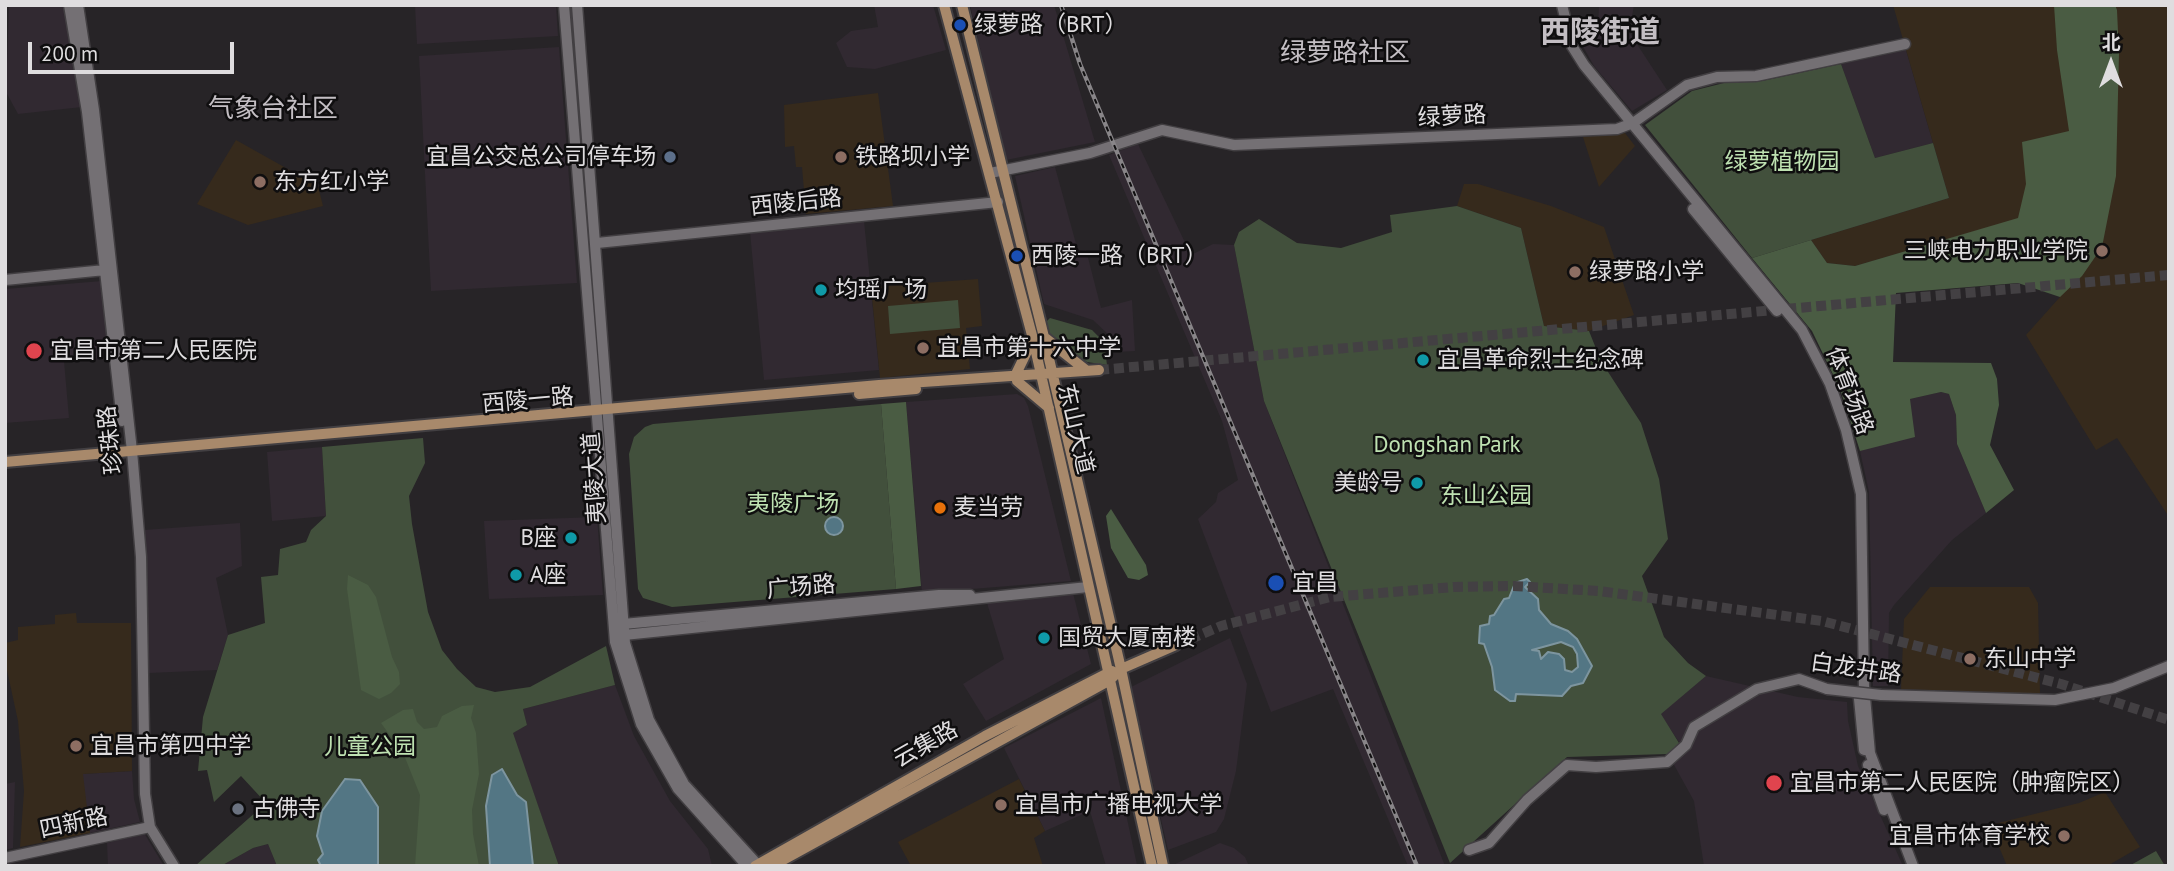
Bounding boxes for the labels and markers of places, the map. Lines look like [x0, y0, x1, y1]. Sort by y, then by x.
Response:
place label: 绿萝路（BRT） [974, 11, 1127, 39]
marker: 绿萝路（BRT） [952, 17, 968, 33]
place label: 宜昌公交总公司停车场 [426, 143, 656, 171]
place label: 铁路坝小学 [855, 143, 970, 171]
marker: 宜昌公交总公司停车场 [662, 149, 678, 165]
marker: 铁路坝小学 [833, 149, 849, 165]
place label: 东方红小学 [274, 168, 389, 196]
marker: 东方红小学 [252, 174, 268, 190]
place label: 三峡电力职业学院 [1904, 237, 2088, 265]
place label: 西陵一路（BRT） [1031, 242, 1207, 270]
marker: 三峡电力职业学院 [2094, 243, 2110, 259]
marker: 西陵一路（BRT） [1009, 248, 1025, 264]
place label: 绿萝路小学 [1589, 258, 1704, 286]
marker: 绿萝路小学 [1567, 264, 1583, 280]
place label: 均瑶广场 [835, 276, 927, 304]
marker: 均瑶广场 [813, 282, 829, 298]
place label: 宜昌市第十六中学 [937, 334, 1121, 362]
place label: 宜昌市第二人民医院 [50, 337, 257, 365]
marker: 宜昌市第十六中学 [915, 340, 931, 356]
marker: 宜昌市第二人民医院 [24, 341, 44, 361]
place label: 宜昌革命烈士纪念碑 [1437, 346, 1644, 374]
marker: 宜昌革命烈士纪念碑 [1415, 352, 1431, 368]
place label: 美龄号 [1334, 469, 1403, 497]
marker: 美龄号 [1409, 475, 1425, 491]
place label: 麦当劳 [954, 494, 1023, 522]
marker: 麦当劳 [932, 500, 948, 516]
place label: B座 [521, 524, 557, 552]
marker: B座 [563, 530, 579, 546]
place label: A座 [530, 561, 566, 589]
marker: A座 [508, 567, 524, 583]
place label: 宜昌 [1292, 569, 1338, 597]
marker: 宜昌 [1266, 573, 1286, 593]
place label: 国贸大厦南楼 [1058, 624, 1196, 652]
marker: 国贸大厦南楼 [1036, 630, 1052, 646]
place label: 东山中学 [1984, 645, 2076, 673]
marker: 东山中学 [1962, 651, 1978, 667]
place label: 宜昌市第四中学 [90, 732, 251, 760]
marker: 宜昌市第四中学 [68, 738, 84, 754]
place label: 宜昌市第二人民医院（肿瘤院区） [1790, 769, 2135, 797]
marker: 宜昌市第二人民医院（肿瘤院区） [1764, 773, 1784, 793]
place label: 宜昌市广播电视大学 [1015, 791, 1222, 819]
place label: 古佛寺 [252, 795, 321, 823]
marker: 宜昌市广播电视大学 [993, 797, 1009, 813]
marker: 古佛寺 [230, 801, 246, 817]
place label: 宜昌市体育学校 [1889, 822, 2050, 850]
marker: 宜昌市体育学校 [2056, 828, 2072, 844]

